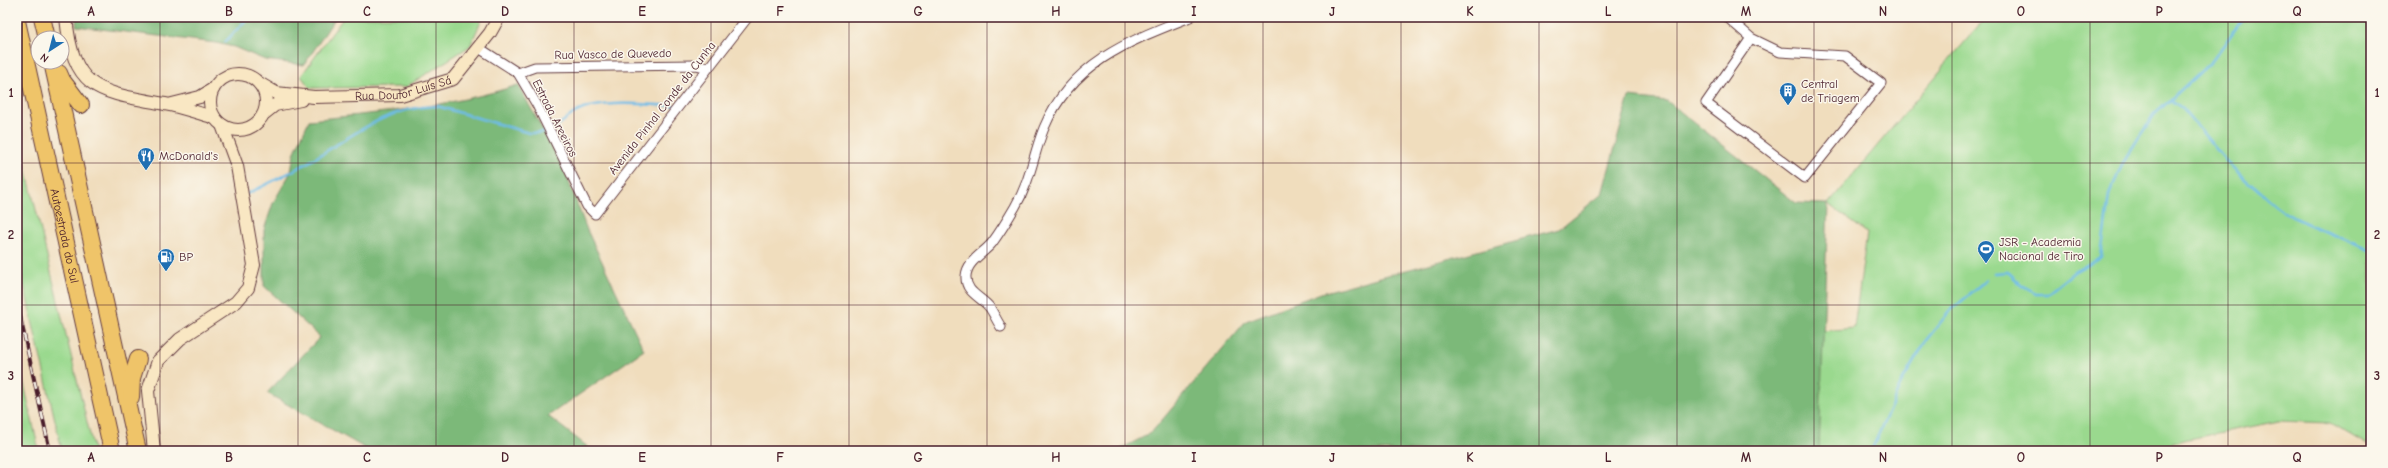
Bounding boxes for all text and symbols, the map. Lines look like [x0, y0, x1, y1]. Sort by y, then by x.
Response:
text: A [87, 4, 95, 19]
text: B [225, 4, 233, 19]
text: C [363, 4, 371, 19]
text: D [501, 4, 509, 19]
text: E [638, 4, 646, 19]
text: F [776, 4, 784, 19]
text: G [913, 4, 923, 19]
text: H [1051, 4, 1061, 19]
text: I [1191, 4, 1197, 19]
text: J [1329, 4, 1335, 19]
text: K [1466, 4, 1474, 19]
text: L [1605, 4, 1612, 19]
text: M [1741, 4, 1752, 19]
text: N [1879, 4, 1887, 19]
text: O [2017, 4, 2025, 19]
text: P [2155, 4, 2163, 19]
text: Q [2292, 4, 2302, 19]
north arrow [30, 30, 70, 70]
street label: Avenida Pinhal Conde da Cunha [606, 39, 718, 177]
street label: Rua Vasco de Quevedo [554, 46, 672, 62]
text: N [38, 50, 51, 65]
street label: Rua Doutor Luís Sá [355, 73, 453, 103]
street label: Estrada Areeiros [529, 77, 581, 159]
place label: Central de Triagem [1801, 77, 1860, 105]
building icon: Central de Triagem [1778, 81, 1798, 106]
text: 1 [8, 85, 14, 100]
text: 1 [2374, 85, 2380, 100]
restaurant icon: McDonald's [136, 146, 156, 171]
place label: McDonald's [159, 149, 218, 163]
street label: Autoestrada do Sul [47, 187, 82, 284]
text: 2 [8, 227, 14, 242]
text: 2 [2374, 227, 2380, 242]
place label: JSR - Academia Nacional de Tiro [1999, 235, 2084, 263]
sports icon: JSR - Academia Nacional de Tiro [1976, 239, 1996, 264]
fuel station icon: BP [156, 247, 176, 272]
place label: BP [179, 250, 193, 264]
text: 3 [8, 368, 14, 383]
text: 3 [2374, 368, 2380, 383]
text: A [87, 450, 95, 465]
text: B [225, 450, 233, 465]
text: C [363, 450, 371, 465]
text: D [501, 450, 509, 465]
text: E [638, 450, 646, 465]
text: F [776, 450, 784, 465]
text: G [913, 450, 923, 465]
text: H [1051, 450, 1061, 465]
text: I [1191, 450, 1197, 465]
text: J [1329, 450, 1335, 465]
text: K [1466, 450, 1474, 465]
text: L [1605, 450, 1612, 465]
text: M [1741, 450, 1752, 465]
text: N [1879, 450, 1887, 465]
text: O [2017, 450, 2025, 465]
text: P [2155, 450, 2163, 465]
text: Q [2292, 450, 2302, 465]

